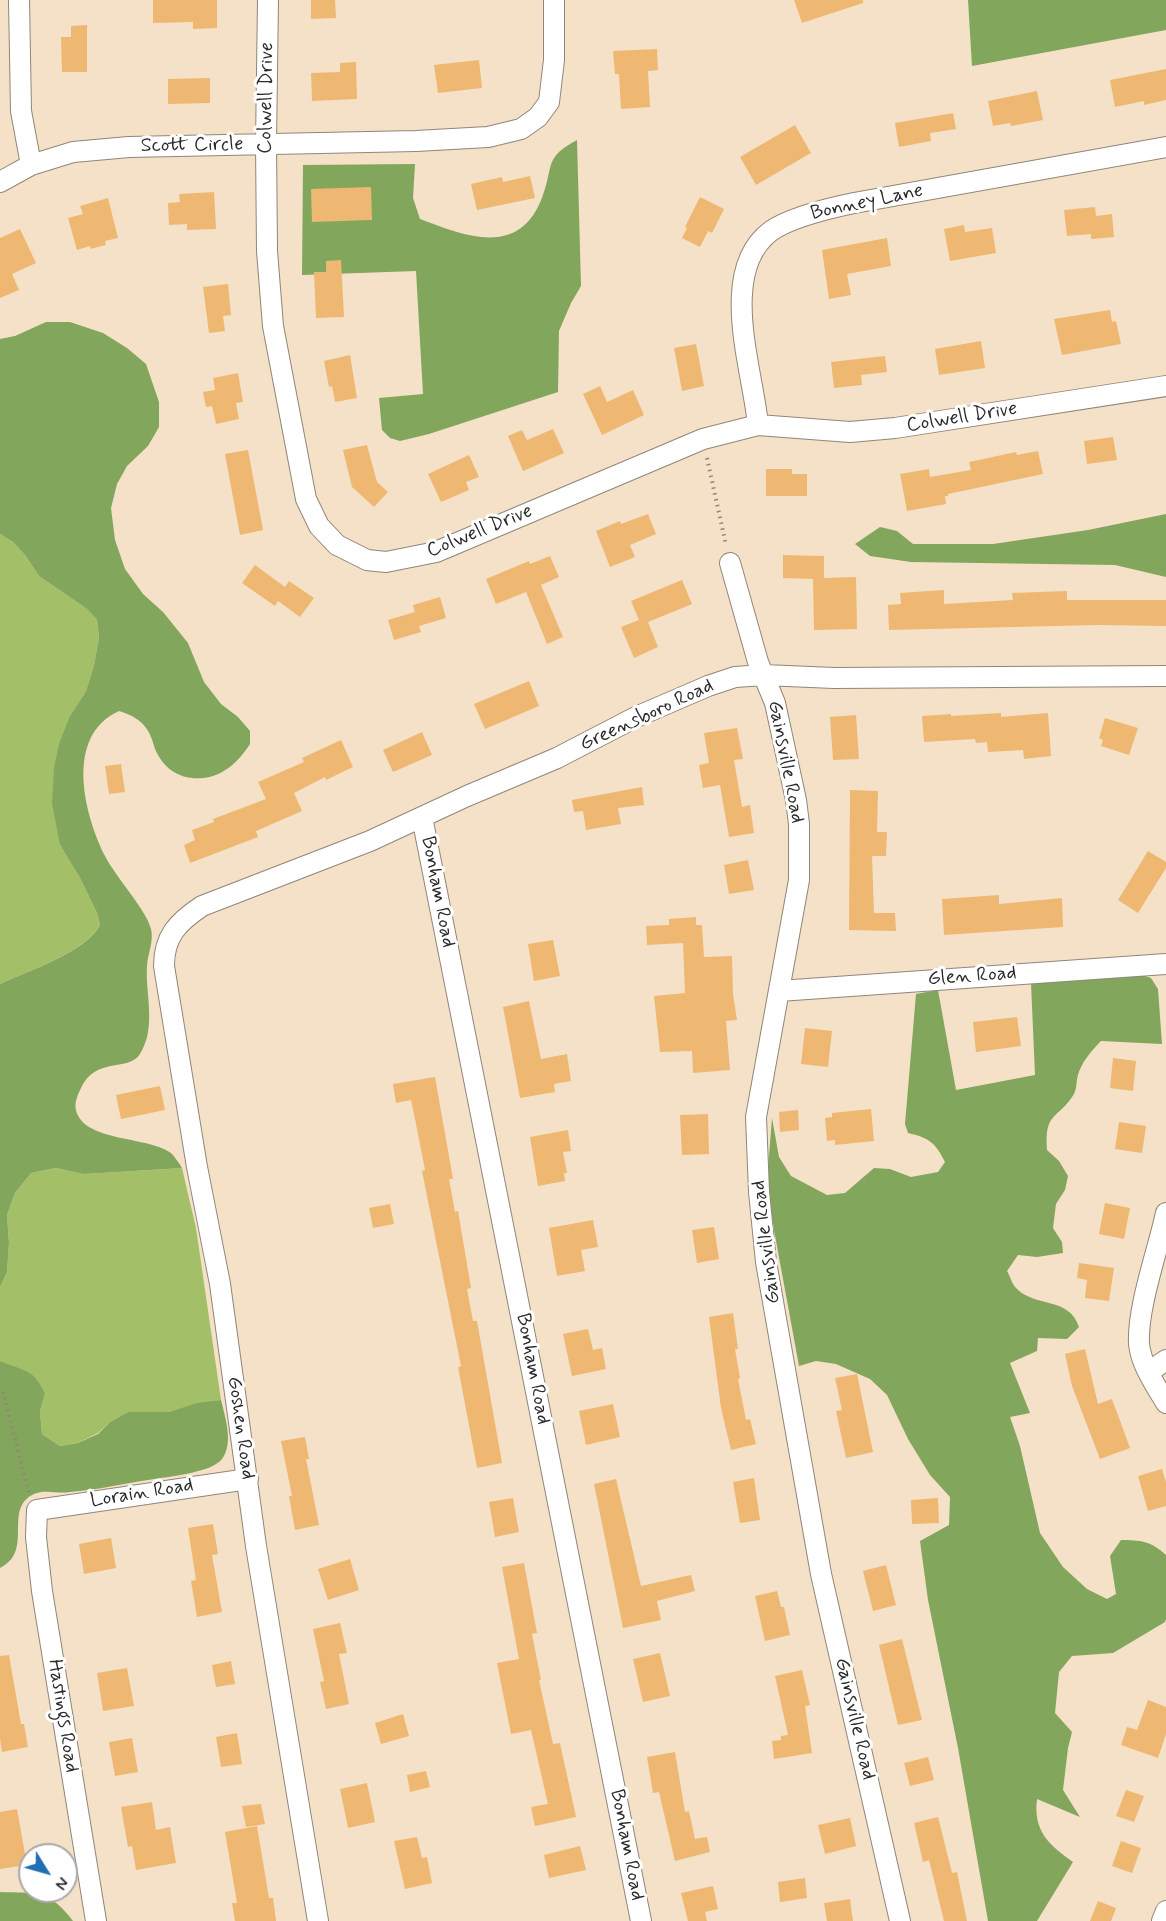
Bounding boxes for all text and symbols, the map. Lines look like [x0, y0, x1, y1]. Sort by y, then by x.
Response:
street label: Colwell Drive [254, 42, 280, 154]
street label: Scott Circle [140, 133, 244, 159]
street label: Bonney Lane [809, 179, 925, 227]
street label: Colwell Drive [905, 397, 1019, 439]
street label: Colwell Drive [424, 500, 536, 564]
street label: Greensboro Road [576, 675, 718, 757]
street label: Gainsville Road [761, 699, 809, 825]
street label: Bonham Road [414, 834, 460, 950]
street label: Glen Road [927, 962, 1017, 992]
street label: Gainsville Road [748, 1179, 786, 1305]
street label: Bonham Road [509, 1311, 555, 1427]
street label: Goshen Road [221, 1375, 259, 1481]
street label: Lorain Road [89, 1474, 195, 1514]
street label: Gainsville Road [828, 1656, 880, 1782]
street label: Hastings Road [41, 1658, 83, 1774]
street label: Bonham Road [603, 1787, 649, 1903]
north arrow [18, 1843, 78, 1903]
text: N [50, 1872, 73, 1894]

